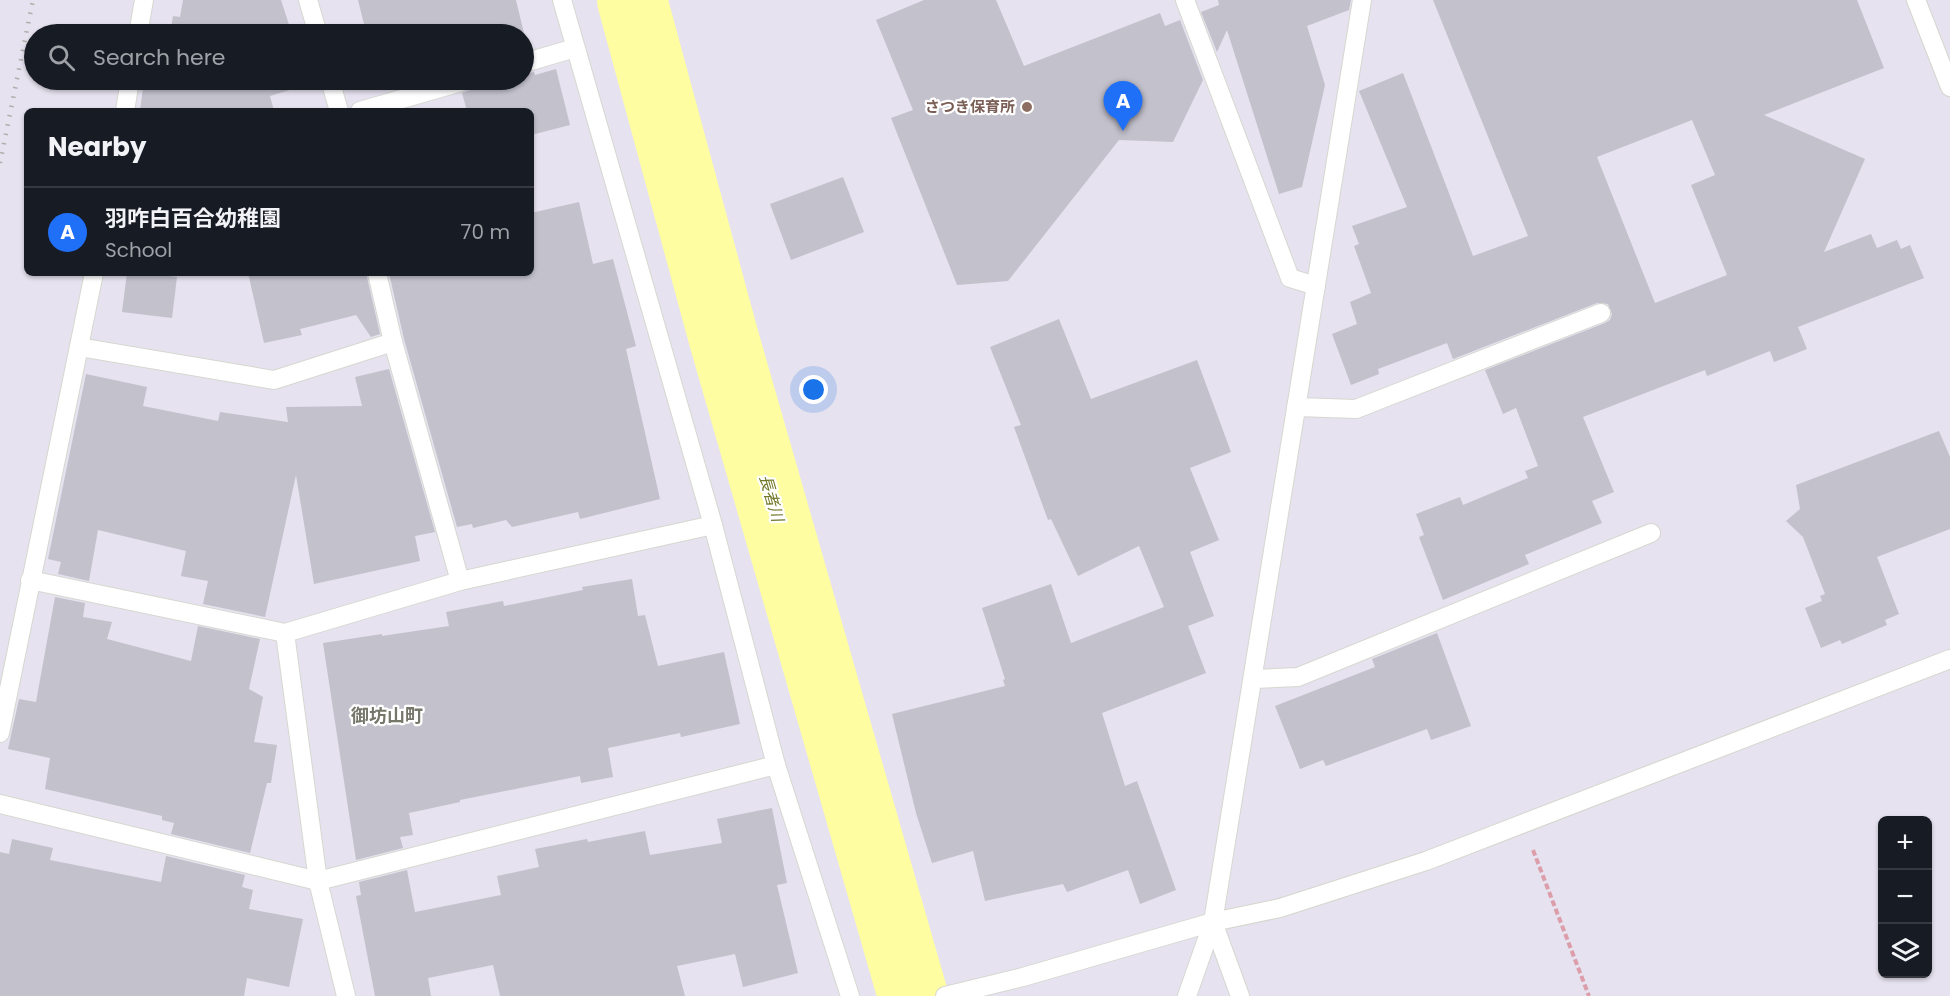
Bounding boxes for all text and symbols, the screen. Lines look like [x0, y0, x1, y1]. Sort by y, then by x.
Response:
search box [24, 24, 534, 90]
icon: search [45, 41, 78, 74]
text: Search here [93, 42, 226, 73]
pin: A [1104, 82, 1142, 131]
place label: さつき保育所 [925, 96, 1015, 117]
marker: さつき保育所 [1020, 100, 1034, 114]
text: Nearby [48, 129, 146, 165]
text: 羽咋白百合幼稚園 [105, 203, 281, 234]
text: A [60, 218, 75, 246]
text: 70 m [461, 218, 510, 246]
text: School [105, 236, 172, 264]
your location [799, 375, 828, 404]
water label: 長者川 [754, 472, 790, 526]
district label: 御坊山町 [350, 703, 423, 728]
map controls [1878, 816, 1932, 978]
button: + [1878, 816, 1932, 870]
button: − [1878, 870, 1932, 924]
button: layers [1878, 924, 1932, 978]

